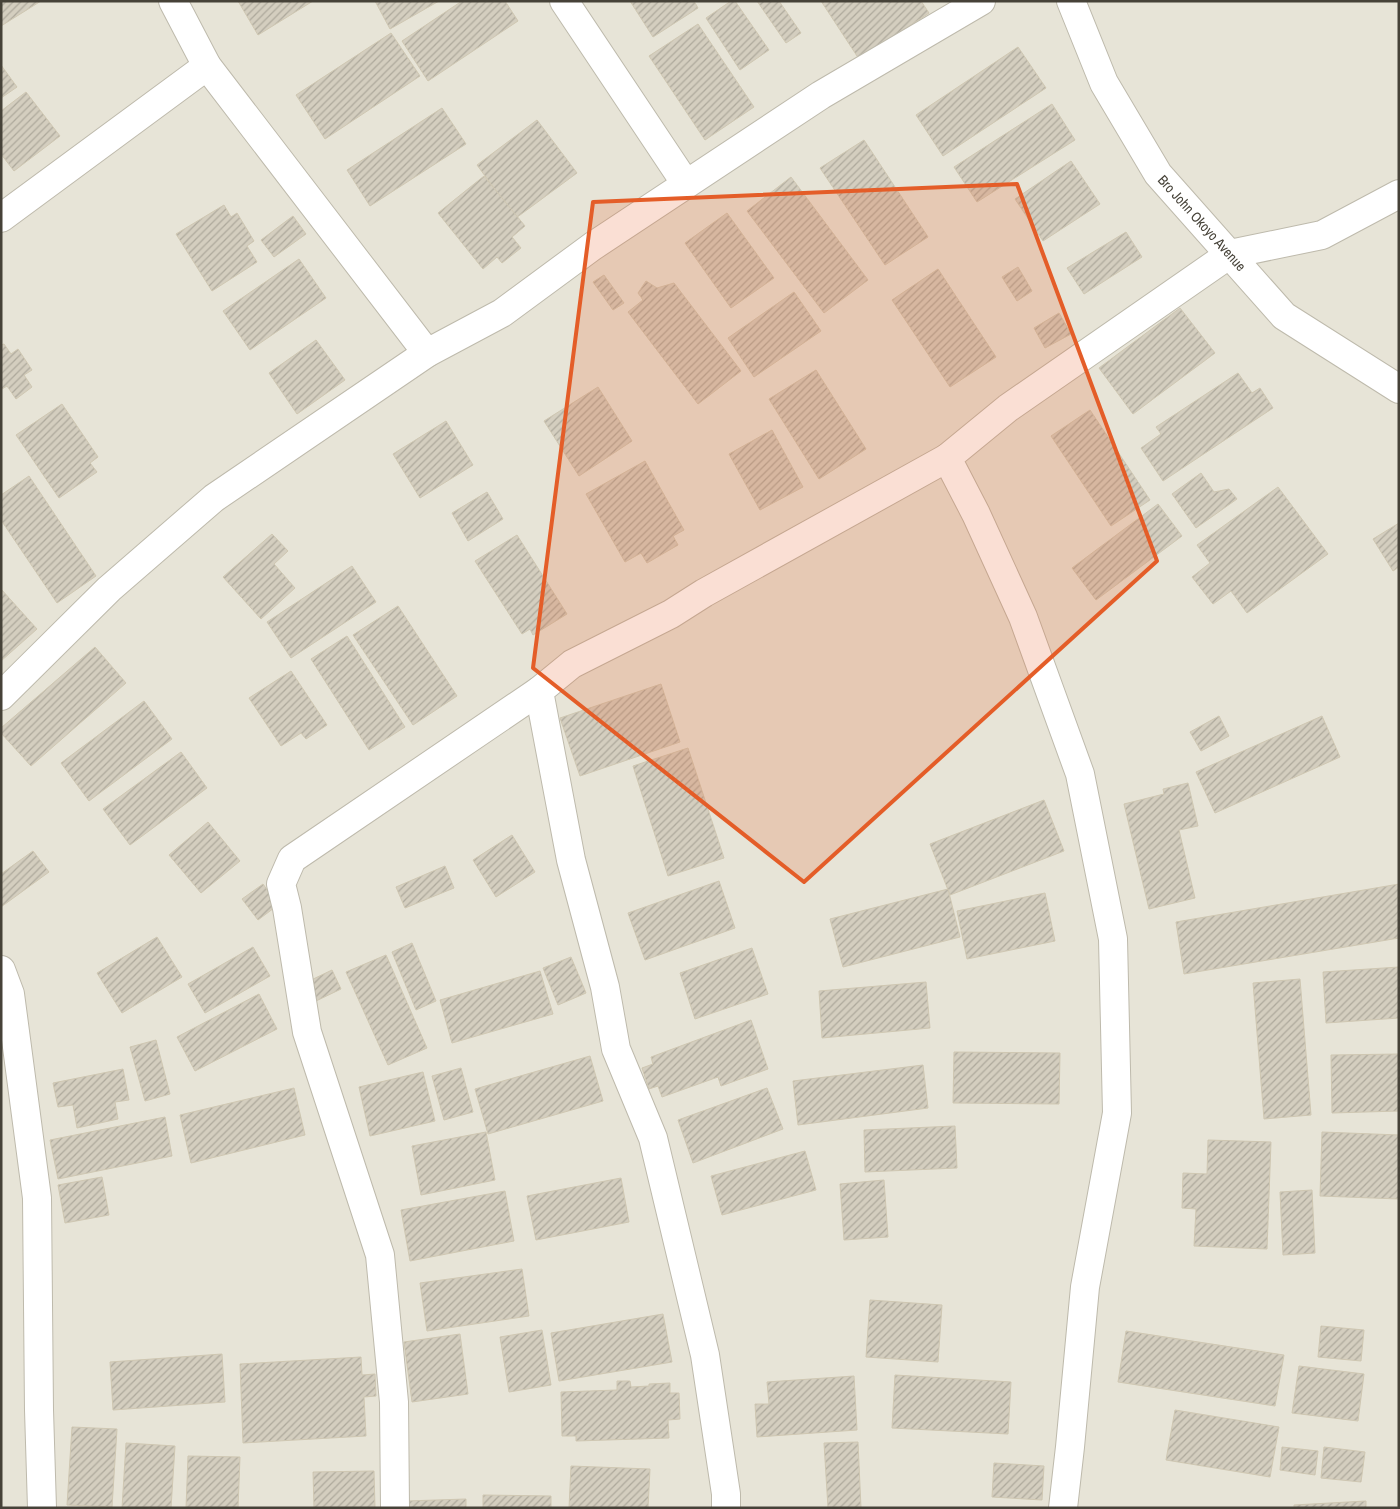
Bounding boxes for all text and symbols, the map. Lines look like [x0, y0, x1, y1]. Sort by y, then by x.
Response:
street label: Bro John Okoyo Avenue [1154, 171, 1250, 275]

